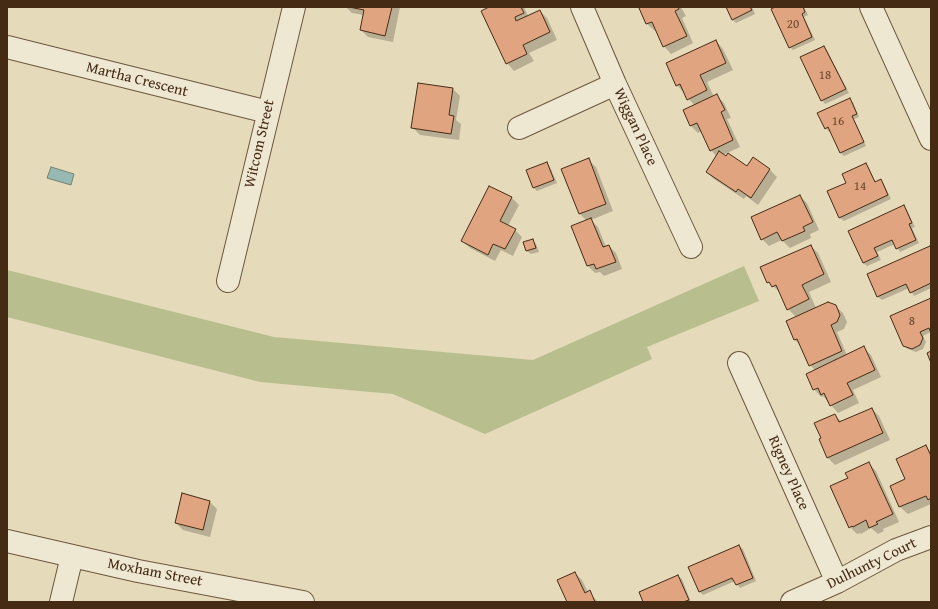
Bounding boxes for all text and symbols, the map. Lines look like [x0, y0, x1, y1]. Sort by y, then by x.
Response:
house number: 20 [787, 17, 799, 33]
street label: Martha Crescent [84, 59, 190, 101]
house number: 18 [819, 68, 831, 84]
street label: Wiggan Place [609, 85, 661, 169]
street label: Witcom Street [241, 98, 279, 190]
house number: 16 [832, 114, 844, 130]
house number: 14 [854, 179, 866, 195]
house number: 8 [909, 314, 915, 330]
street label: Rigney Place [764, 433, 812, 513]
street label: Dulhunty Court [824, 534, 920, 594]
street label: Moxham Street [106, 555, 204, 591]

